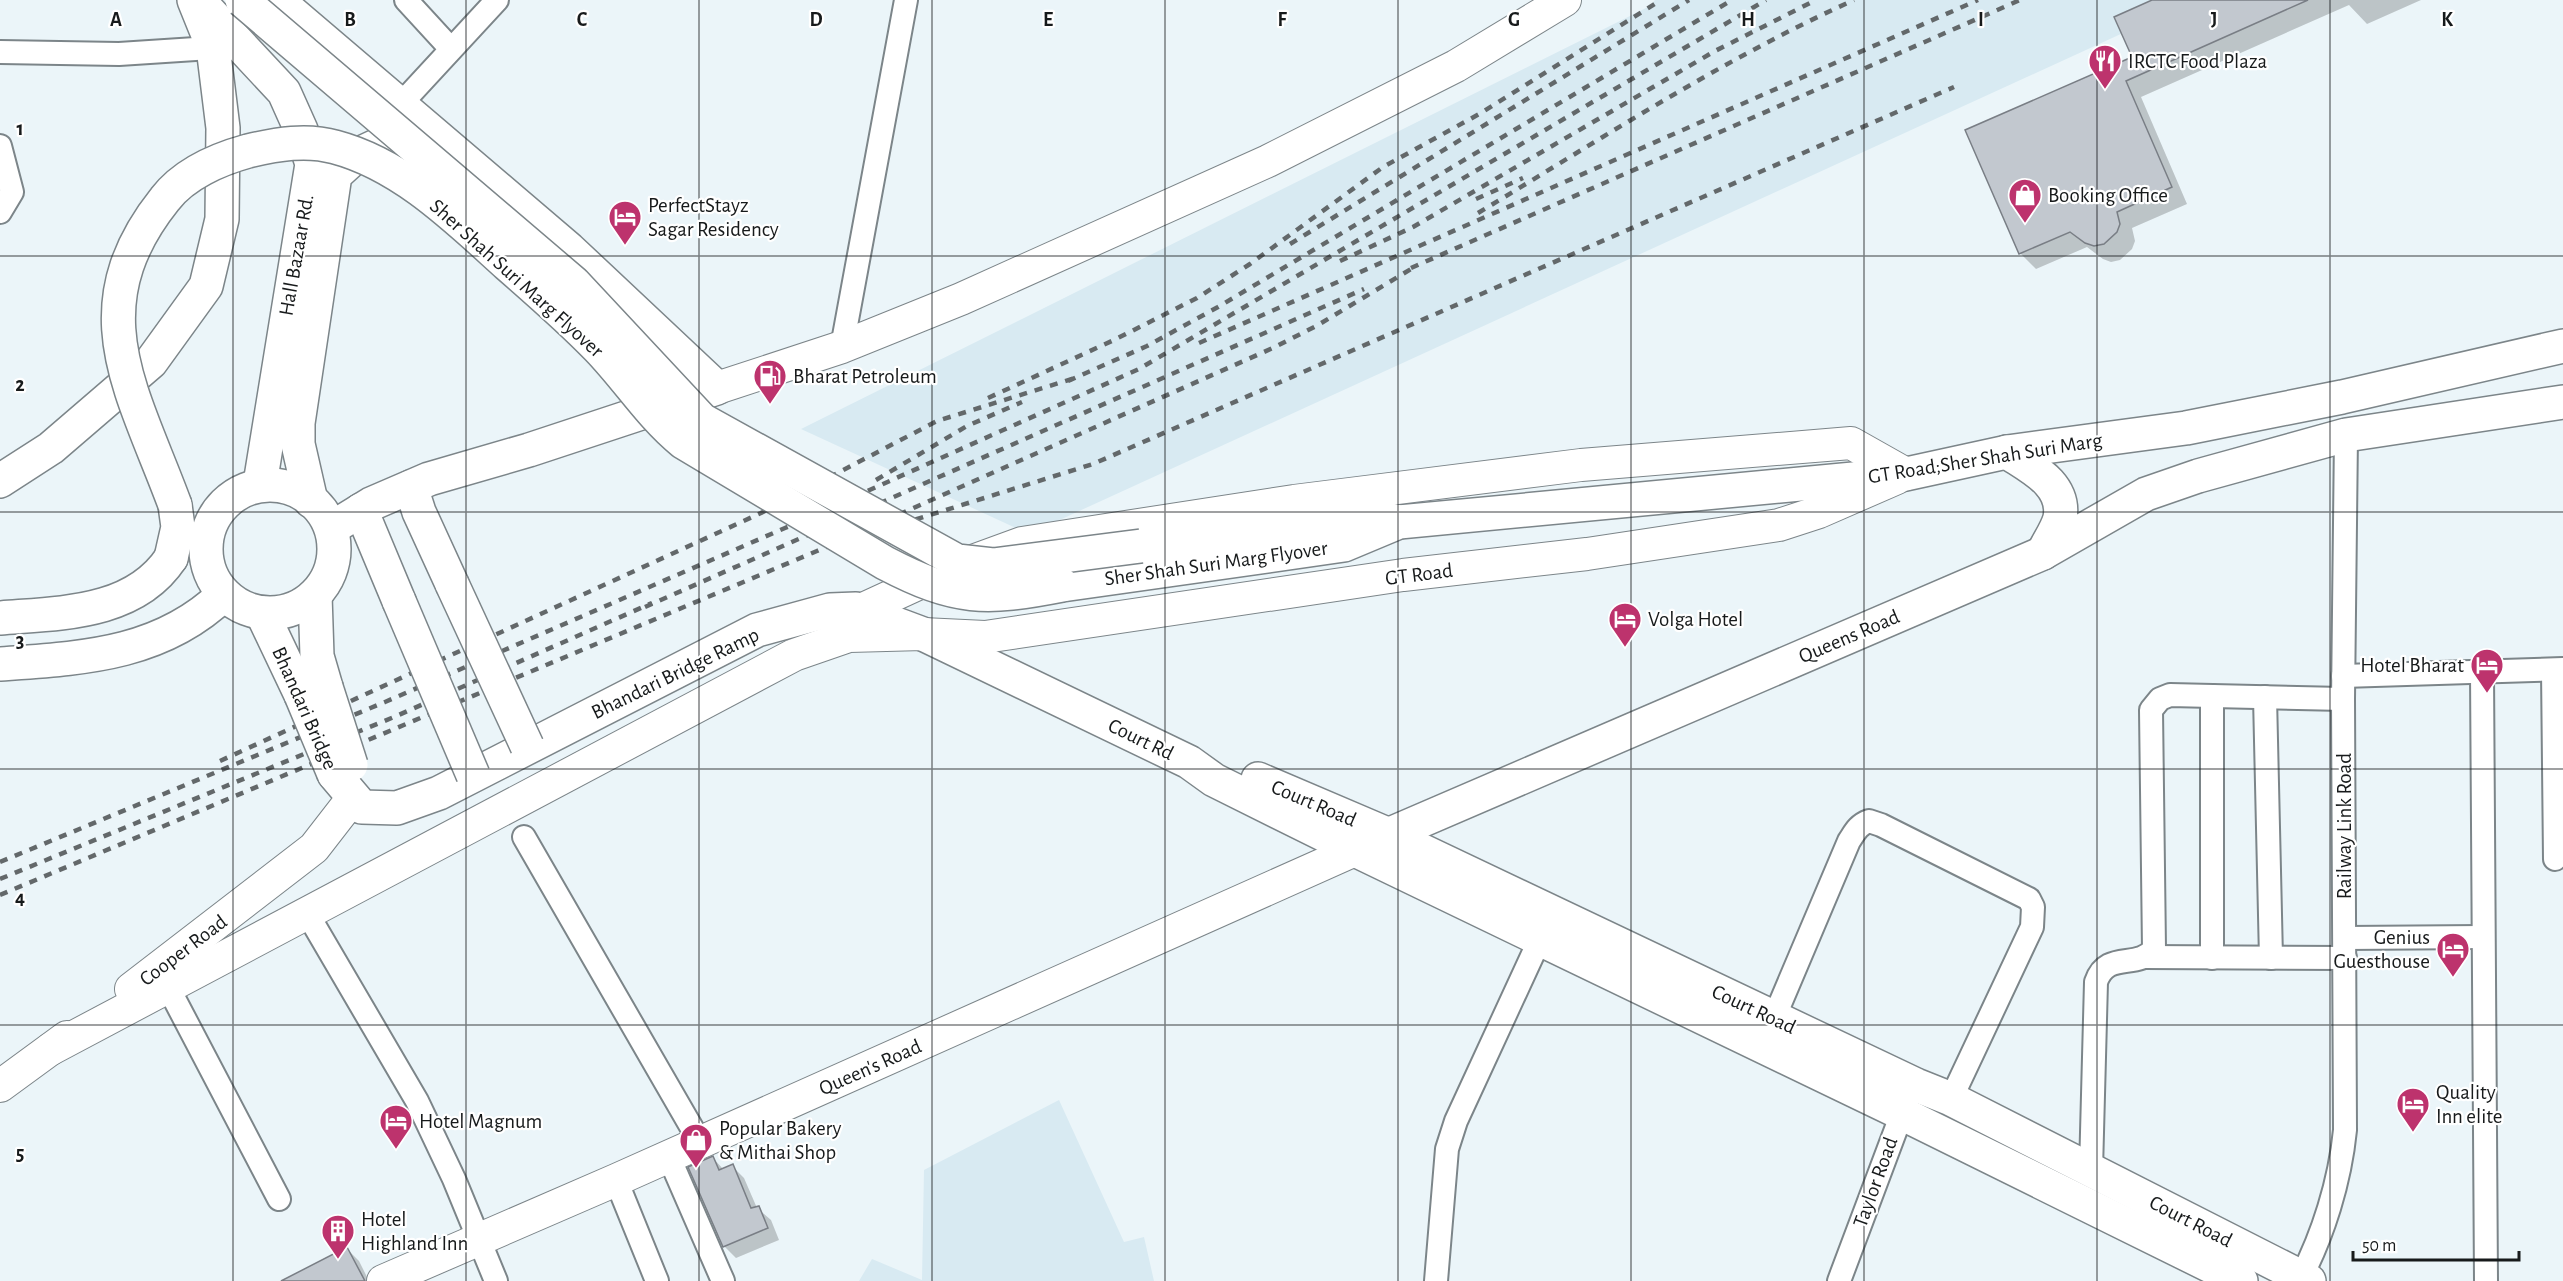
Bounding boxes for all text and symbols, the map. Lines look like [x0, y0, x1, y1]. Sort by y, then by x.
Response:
text: A [110, 10, 122, 30]
text: B [344, 10, 356, 30]
text: C [577, 10, 588, 30]
text: D [809, 10, 823, 30]
text: E [1043, 10, 1053, 30]
text: F [1277, 10, 1287, 30]
text: G [1508, 10, 1520, 30]
text: H [1741, 10, 1755, 30]
text: I [1978, 10, 1984, 30]
text: J [2211, 10, 2217, 30]
text: K [2441, 10, 2453, 30]
restaurant icon: IRCTC Food Plaza [2087, 43, 2123, 90]
place label: IRCTC Food Plaza [2128, 51, 2268, 72]
text: 1 [16, 119, 24, 139]
shop icon: Booking Office [2007, 177, 2043, 224]
place label: Booking Office [2048, 185, 2168, 206]
street label: Hall Bazaar Rd. [275, 193, 318, 318]
street label: Sher Shah Suri Marg Flyover [426, 195, 608, 362]
place label: PerfectStayz Sagar Residency [648, 195, 779, 240]
hotel icon: PerfectStayz Sagar Residency [607, 199, 643, 246]
fuel station icon: Bharat Petroleum [752, 358, 788, 405]
place label: Bharat Petroleum [793, 366, 937, 387]
text: 2 [15, 375, 25, 395]
street label: GT Road;Sher Shah Suri Marg [1866, 429, 2104, 487]
street label: Sher Shah Suri Marg Flyover [1103, 537, 1329, 590]
street label: GT Road [1384, 560, 1454, 589]
hotel icon: Volga Hotel [1607, 601, 1643, 648]
street label: Queens Road [1796, 606, 1903, 667]
place label: Volga Hotel [1648, 609, 1743, 630]
street label: Bhandari Bridge Ramp [588, 624, 762, 723]
text: 3 [16, 631, 24, 651]
street label: Bhandari Bridge [268, 644, 341, 773]
hotel icon: Hotel Bharat [2469, 647, 2505, 694]
place label: Hotel Bharat [2360, 655, 2464, 676]
street label: Court Rd [1105, 715, 1177, 764]
street label: Railway Link Road [2334, 753, 2355, 899]
street label: Court Road [1268, 776, 1359, 831]
text: 4 [15, 888, 25, 908]
street label: Cooper Road [136, 911, 231, 990]
place label: Genius Guesthouse [2334, 927, 2430, 972]
hotel icon: Genius Guesthouse [2435, 931, 2471, 978]
street label: Court Road [1709, 981, 1799, 1038]
street label: Queen's Road [816, 1036, 925, 1099]
place label: Quality Inn elite [2436, 1082, 2502, 1127]
hotel icon: Quality Inn elite [2395, 1086, 2431, 1133]
hotel icon: Hotel Magnum [378, 1103, 414, 1150]
place label: Hotel Magnum [419, 1111, 542, 1132]
place label: Popular Bakery & Mithai Shop [719, 1118, 842, 1163]
shop icon: Popular Bakery & Mithai Shop [678, 1122, 714, 1169]
street label: Taylor Road [1849, 1134, 1902, 1230]
text: 5 [16, 1144, 24, 1164]
street label: Court Road [2146, 1192, 2236, 1251]
place label: Hotel Highland Inn [361, 1209, 468, 1254]
building icon: Hotel Highland Inn [320, 1213, 356, 1260]
scale bar [2353, 1224, 2520, 1262]
text: 50 m [2362, 1237, 2396, 1255]

